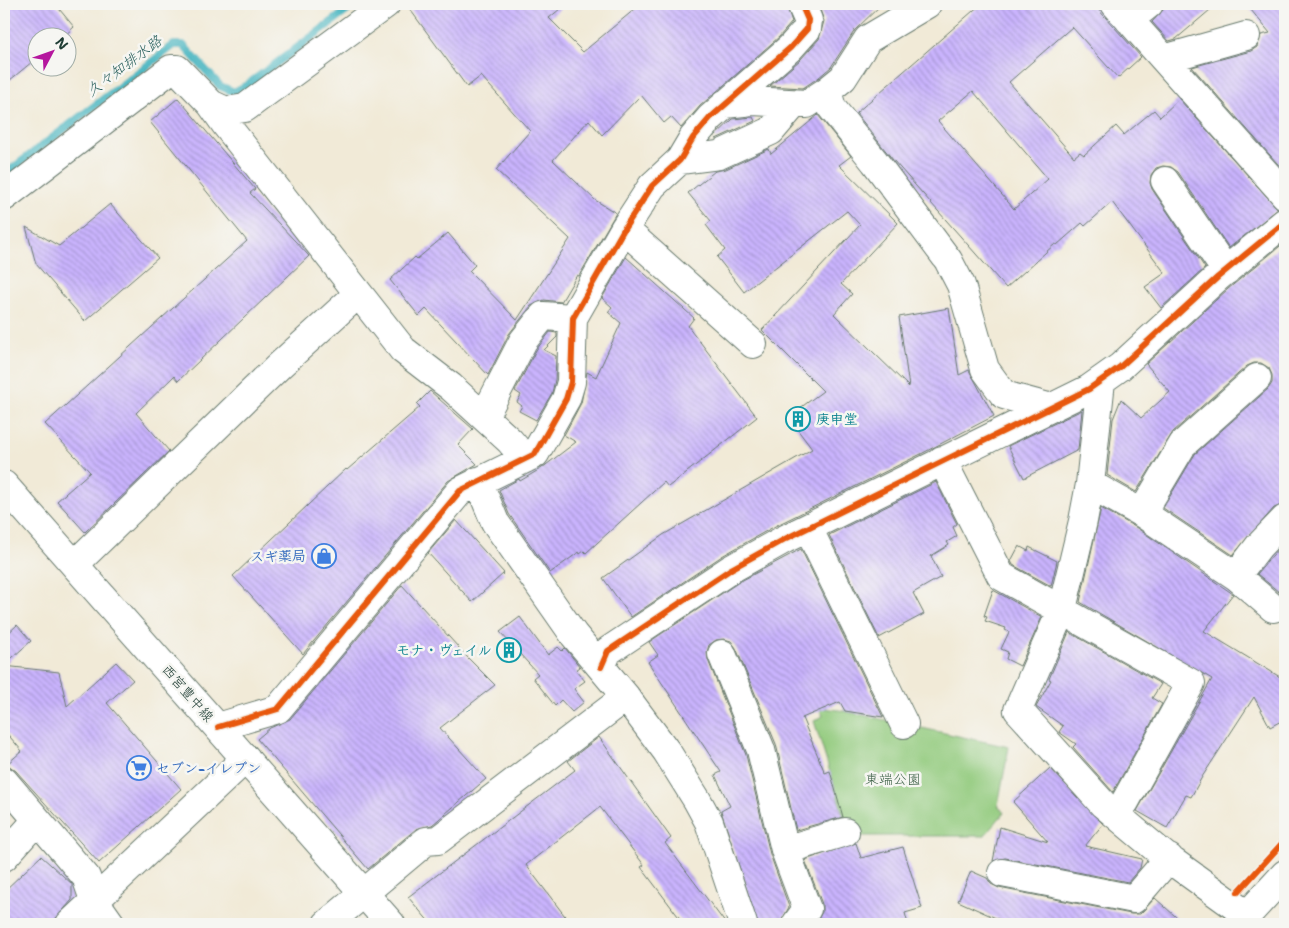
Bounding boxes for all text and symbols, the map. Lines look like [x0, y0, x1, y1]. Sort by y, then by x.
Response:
north arrow [28, 28, 78, 78]
water label: 久々知排水路 [82, 30, 167, 101]
text: N [51, 33, 72, 54]
building icon: 庚申堂 [785, 406, 811, 432]
place label: 庚申堂 [816, 410, 858, 428]
shop icon: スギ薬局 [311, 543, 337, 569]
place label: スギ薬局 [250, 547, 306, 565]
building icon: モナ・ヴェイル [496, 637, 522, 663]
place label: モナ・ヴェイル [396, 641, 492, 659]
street label: 西宮豊中線 [158, 661, 218, 725]
supermarket icon: セブン-イレブン [126, 755, 152, 781]
place label: セブン-イレブン [156, 759, 261, 777]
park label: 東端公園 [865, 770, 921, 788]

